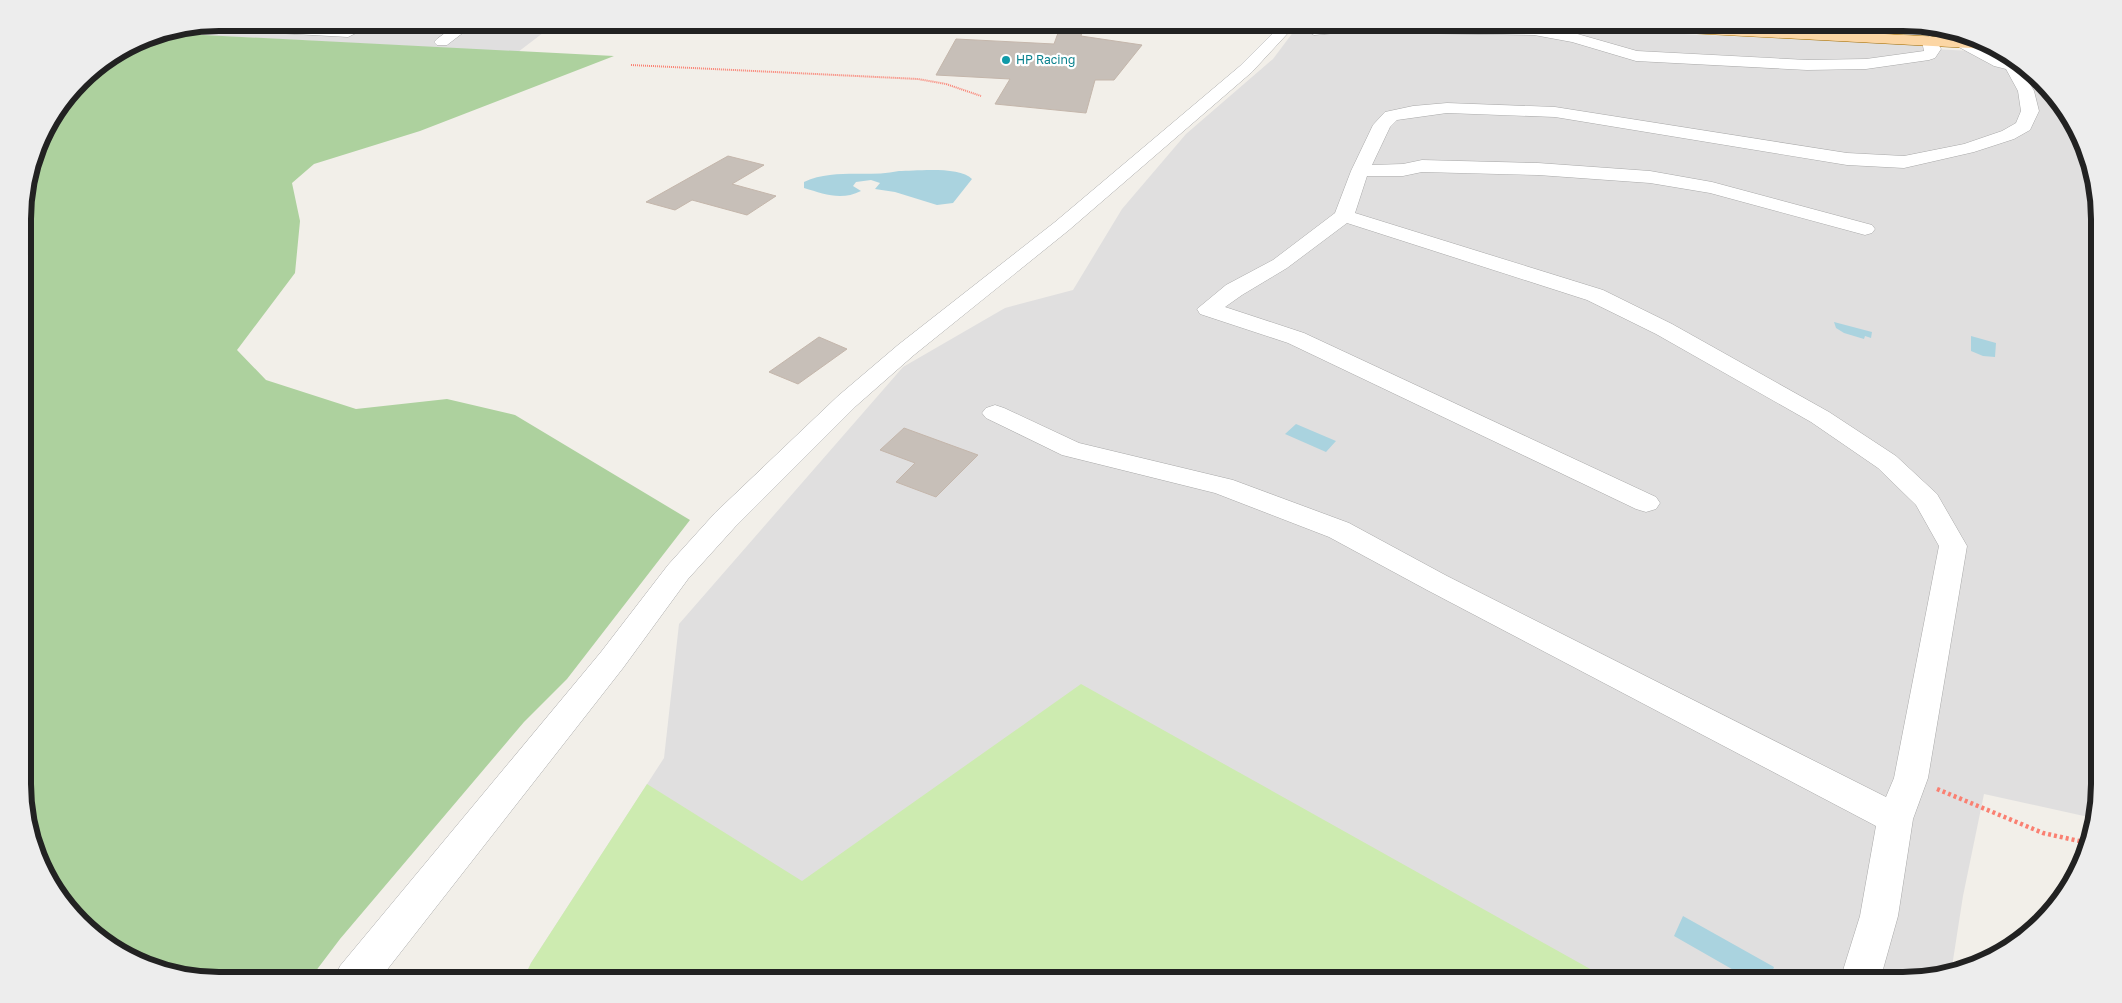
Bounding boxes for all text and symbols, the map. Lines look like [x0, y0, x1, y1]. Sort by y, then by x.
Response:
place label: HP Racing [1016, 52, 1075, 67]
marker: HP Racing [1000, 54, 1012, 66]

